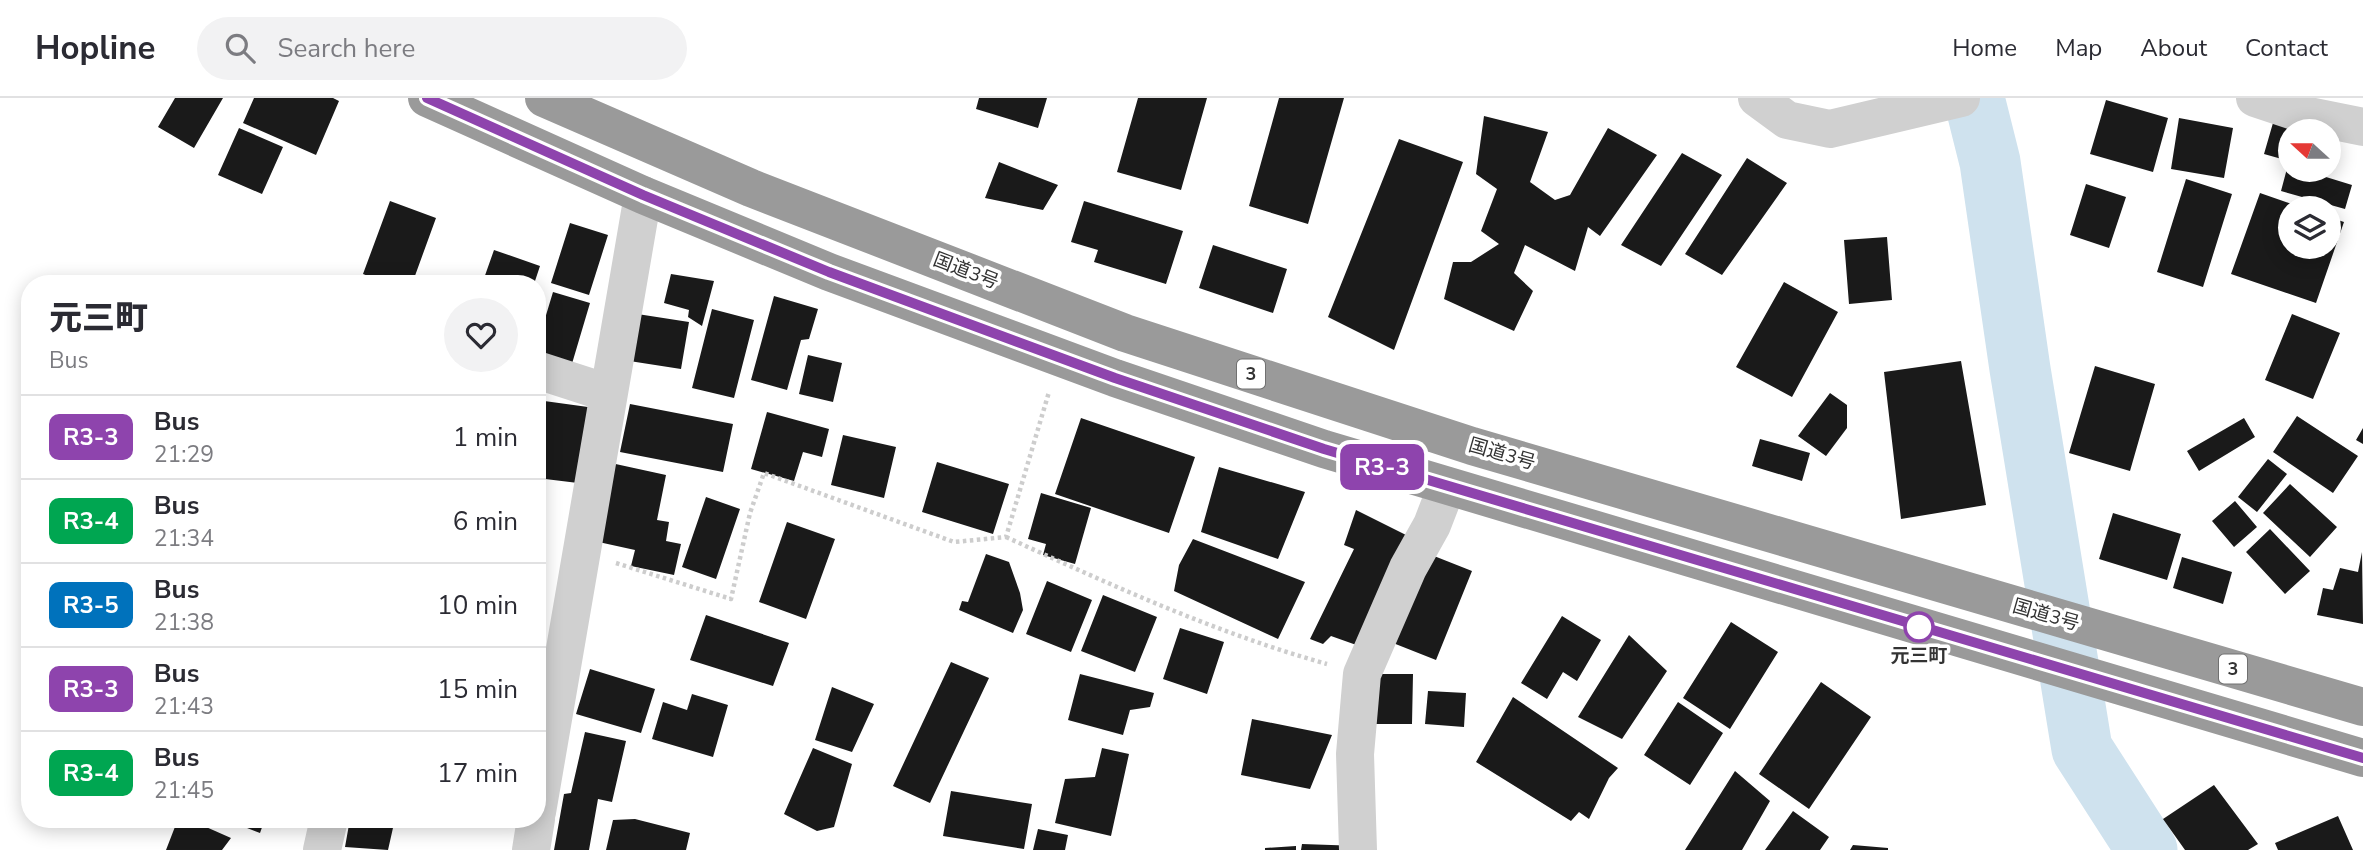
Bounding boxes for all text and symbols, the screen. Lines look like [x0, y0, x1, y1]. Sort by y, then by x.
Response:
search box [197, 17, 687, 80]
text: Hopline [35, 26, 155, 71]
icon: search [221, 29, 259, 67]
text: Search here [277, 31, 415, 66]
text: Home [1952, 32, 2017, 64]
text: Map [2055, 32, 2102, 64]
text: About [2140, 32, 2207, 64]
text: Contact [2245, 32, 2328, 64]
north arrow [2278, 119, 2342, 182]
map controls [2278, 119, 2341, 259]
button: layers [2278, 196, 2341, 259]
street label: 国道3号 [929, 247, 1003, 295]
text: 元三町 [49, 296, 148, 341]
button: heart [444, 298, 518, 372]
text: Bus [49, 345, 89, 376]
road number: 3 [1237, 360, 1265, 388]
text: Bus [154, 404, 199, 439]
text: 1 min [453, 420, 518, 455]
text: R3-3 [63, 421, 119, 453]
street label: 国道3号 [1466, 432, 1538, 476]
text: 21:29 [154, 439, 214, 470]
line badge: R3-3 [1333, 444, 1431, 490]
text: R3-3 [1354, 451, 1410, 483]
text: Bus [154, 488, 199, 523]
text: 6 min [453, 504, 518, 539]
text: R3-4 [63, 505, 119, 537]
text: 21:34 [154, 523, 214, 554]
text: Bus [154, 572, 199, 607]
text: 10 min [437, 588, 518, 623]
text: R3-5 [63, 589, 119, 621]
street label: 国道3号 [2010, 593, 2082, 637]
text: 21:38 [154, 607, 214, 638]
marker: 元三町 [1904, 612, 1934, 642]
place label: 元三町 [1890, 643, 1948, 669]
road number: 3 [2219, 654, 2247, 684]
text: Bus [154, 656, 199, 691]
text: 15 min [437, 672, 518, 707]
text: R3-3 [63, 673, 119, 705]
text: 21:43 [154, 691, 214, 722]
text: Bus [154, 740, 199, 775]
text: 17 min [437, 756, 518, 791]
text: R3-4 [63, 757, 119, 789]
text: 21:45 [154, 775, 214, 806]

